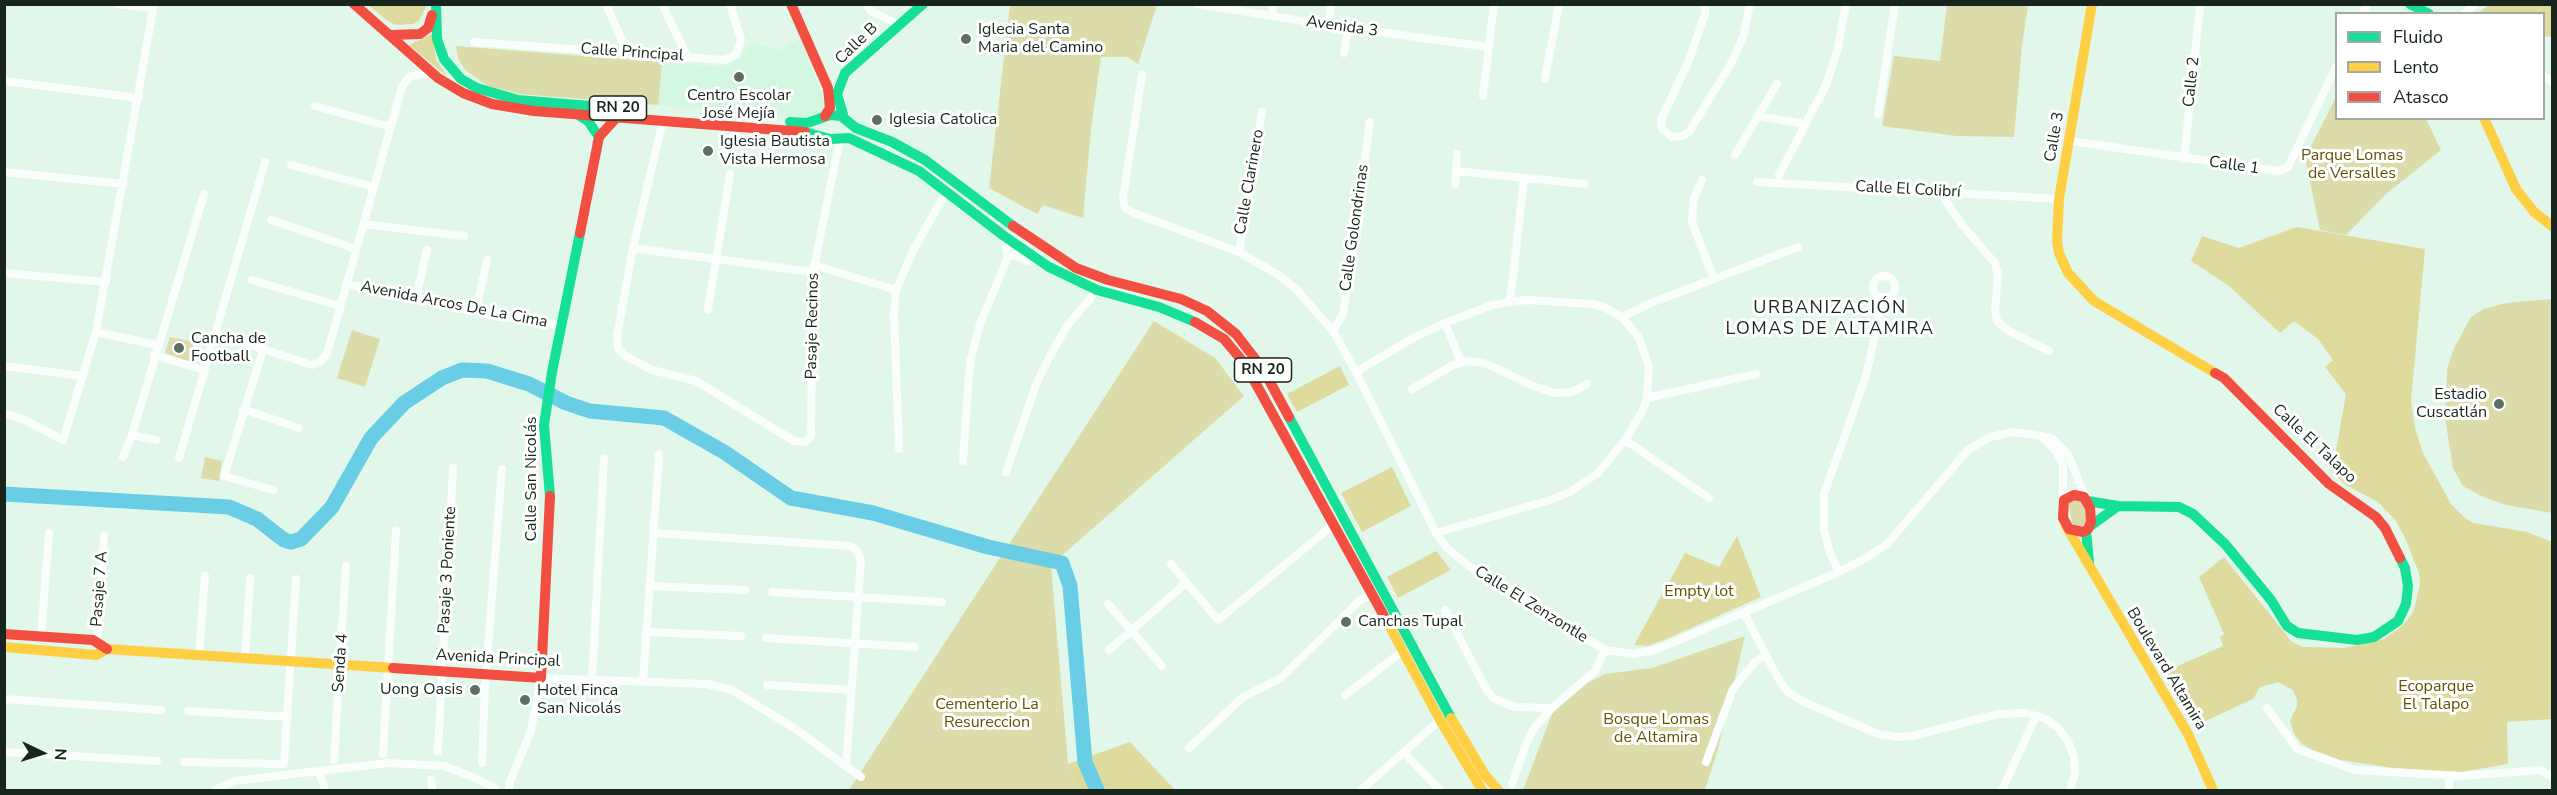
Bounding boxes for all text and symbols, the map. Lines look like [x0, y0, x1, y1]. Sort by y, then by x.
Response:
street label: Avenida 3 [1305, 12, 1379, 42]
legend [2335, 12, 2545, 120]
street label: Calle B [832, 19, 882, 69]
place label: Iglecia Santa Maria del Camino [978, 20, 1103, 58]
text: Fluido [2393, 25, 2443, 49]
marker: Iglecia Santa Maria del Camino [959, 32, 973, 46]
street label: Calle Principal [580, 40, 684, 66]
text: Lento [2393, 55, 2439, 79]
street label: Calle 2 [2180, 56, 2204, 108]
marker: Centro Escolar José Mejía [732, 70, 746, 84]
text: Atasco [2393, 85, 2449, 109]
place label: Centro Escolar José Mejía [687, 86, 791, 124]
road number: RN 20 [590, 96, 646, 120]
place label: Iglesia Catolica [889, 110, 997, 130]
street label: Calle 3 [2041, 110, 2069, 164]
marker: Iglesia Catolica [870, 113, 884, 127]
street label: Calle Clarinero [1231, 128, 1269, 236]
place label: Iglesia Bautista Vista Hermosa [720, 132, 830, 170]
marker: Iglesia Bautista Vista Hermosa [701, 144, 715, 158]
park label: Parque Lomas de Versalles [2301, 146, 2403, 184]
street label: Calle 1 [2208, 153, 2260, 179]
street label: Calle Golondrinas [1337, 163, 1373, 293]
street label: Calle El Colibrí [1855, 178, 1961, 202]
street label: Pasaje Recinos [802, 273, 824, 379]
street label: Avenida Arcos De La Cima [359, 277, 549, 333]
district label: URBANIZACIÓN LOMAS DE ALTAMIRA [1725, 298, 1935, 340]
place label: Cancha de Football [191, 329, 266, 367]
marker: Cancha de Football [172, 341, 186, 355]
road number: RN 20 [1234, 358, 1292, 382]
place label: Estadio Cuscatlán [2416, 385, 2487, 423]
marker: Estadio Cuscatlán [2492, 397, 2506, 411]
street label: Calle El Talapo [2268, 400, 2360, 488]
street label: Calle San Nicolás [522, 416, 542, 542]
street label: Pasaje 3 Poniente [435, 506, 461, 634]
street label: Pasaje 7 A [88, 550, 112, 628]
street label: Calle El Zenzontle [1471, 562, 1591, 648]
park label: Empty lot [1664, 582, 1734, 602]
street label: Boulevard Altamira [2122, 604, 2210, 734]
place label: Canchas Tupal [1358, 612, 1463, 632]
marker: Canchas Tupal [1339, 615, 1353, 629]
street label: Senda 4 [329, 633, 353, 693]
street label: Avenida Principal [435, 646, 561, 672]
park label: Ecoparque El Talapo [2398, 677, 2474, 715]
place label: Uong Oasis [380, 680, 463, 700]
place label: Hotel Finca San Nicolás [537, 681, 621, 719]
marker: Uong Oasis [468, 683, 482, 697]
marker: Hotel Finca San Nicolás [518, 693, 532, 707]
park label: Cementerio La Resureccion [935, 695, 1039, 733]
park label: Bosque Lomas de Altamira [1603, 710, 1709, 748]
north arrow [12, 723, 72, 783]
text: N [49, 748, 71, 761]

